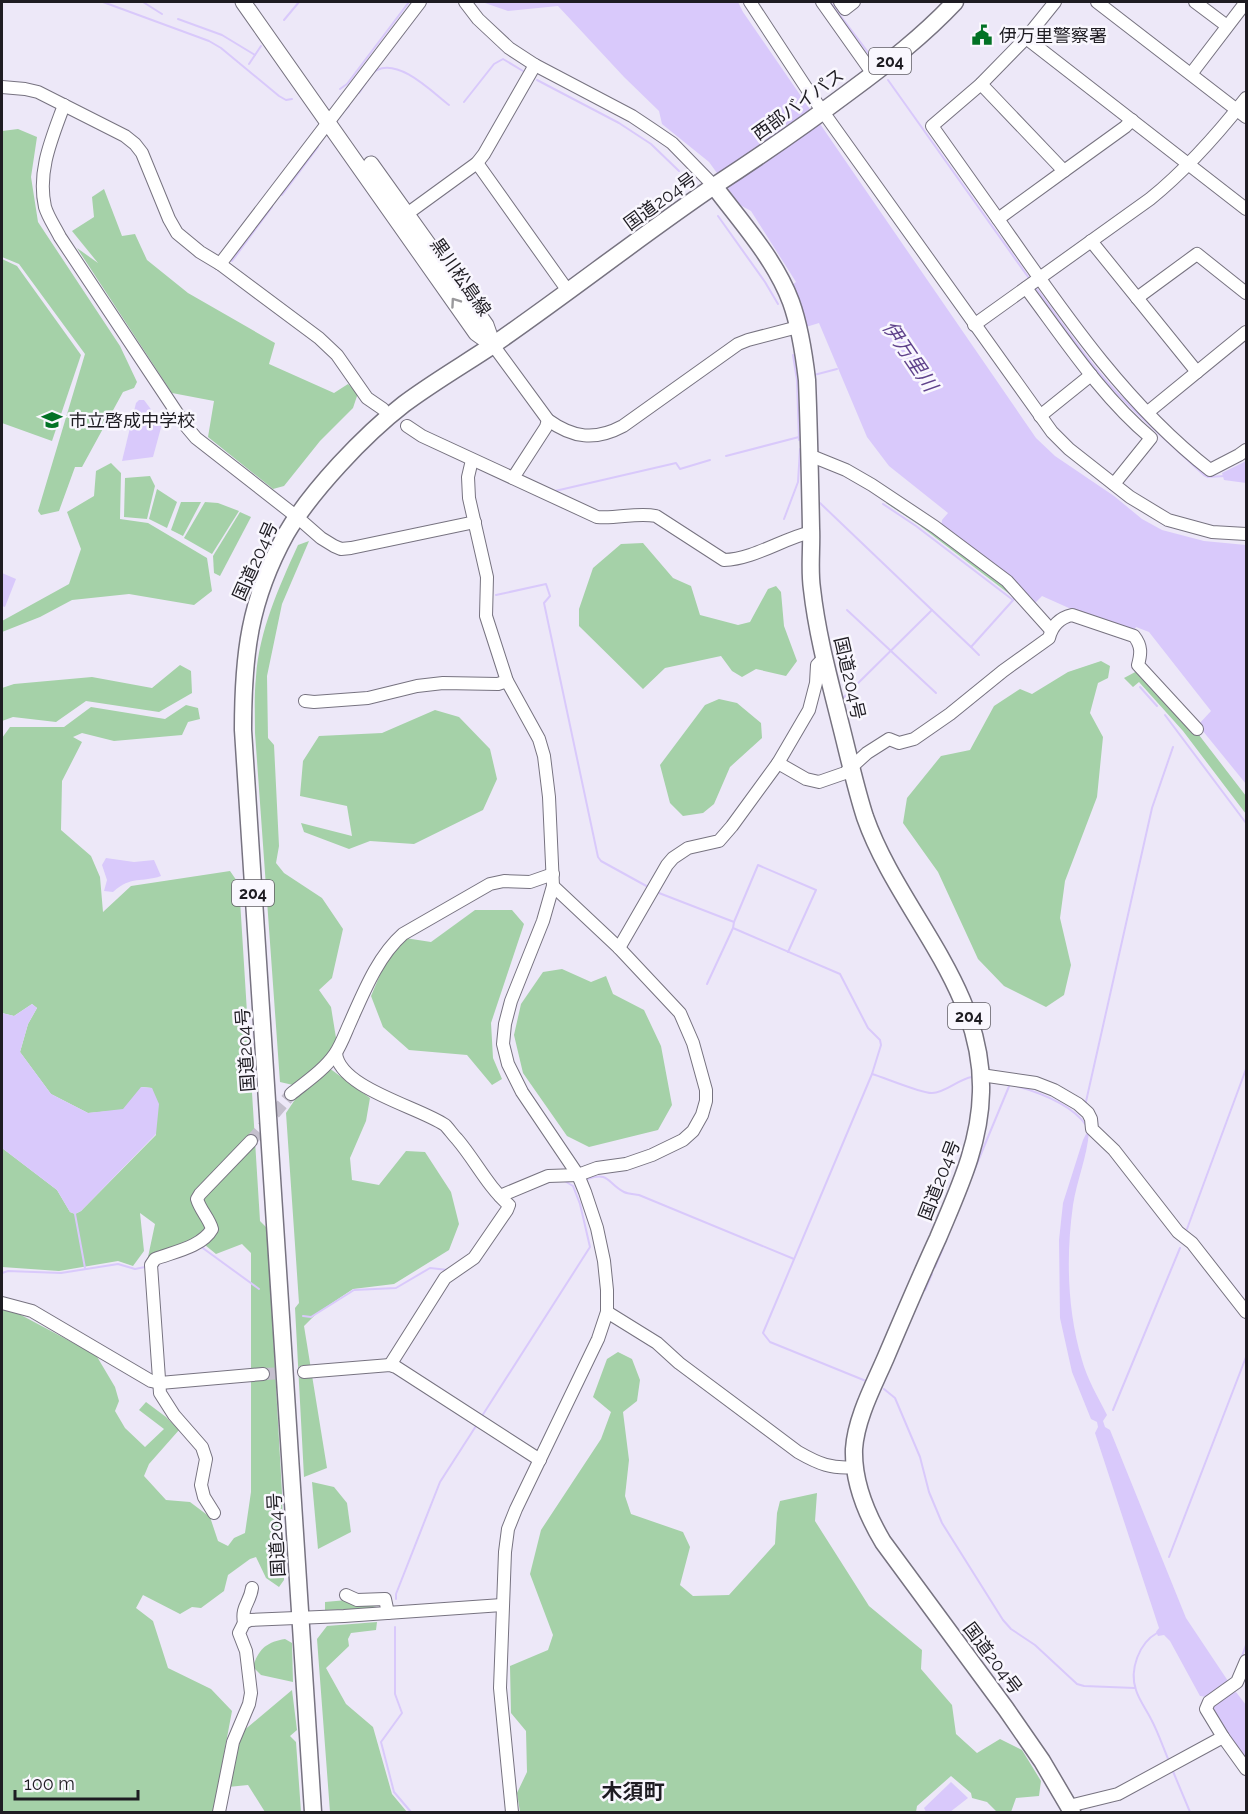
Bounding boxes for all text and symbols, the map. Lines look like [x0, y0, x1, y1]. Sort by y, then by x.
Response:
public building icon: 伊万里警察署 [970, 23, 994, 47]
place label: 伊万里警察署 [999, 25, 1107, 46]
road number: 204 [869, 48, 911, 74]
street label: 西部バイパス [748, 64, 848, 144]
street label: 国道204号 [620, 168, 700, 234]
street label: 黒川松島線 [427, 234, 495, 320]
one-way arrow [451, 297, 462, 308]
water label: 伊万里川 [878, 316, 943, 398]
school or university icon: 市立啓成中学校 [40, 408, 64, 432]
place label: 市立啓成中学校 [69, 410, 195, 431]
street label: 国道204号 [228, 518, 282, 604]
street label: 国道204号 [830, 635, 870, 721]
road number: 204 [232, 880, 274, 906]
road number: 204 [948, 1003, 990, 1029]
street label: 国道204号 [232, 1007, 258, 1093]
street label: 国道204号 [914, 1137, 964, 1223]
street label: 国道204号 [263, 1492, 289, 1578]
street label: 国道204号 [959, 1618, 1027, 1698]
scale bar [15, 1763, 138, 1801]
text: 100 m [24, 1773, 75, 1794]
district label: 木須町 [602, 1779, 665, 1804]

